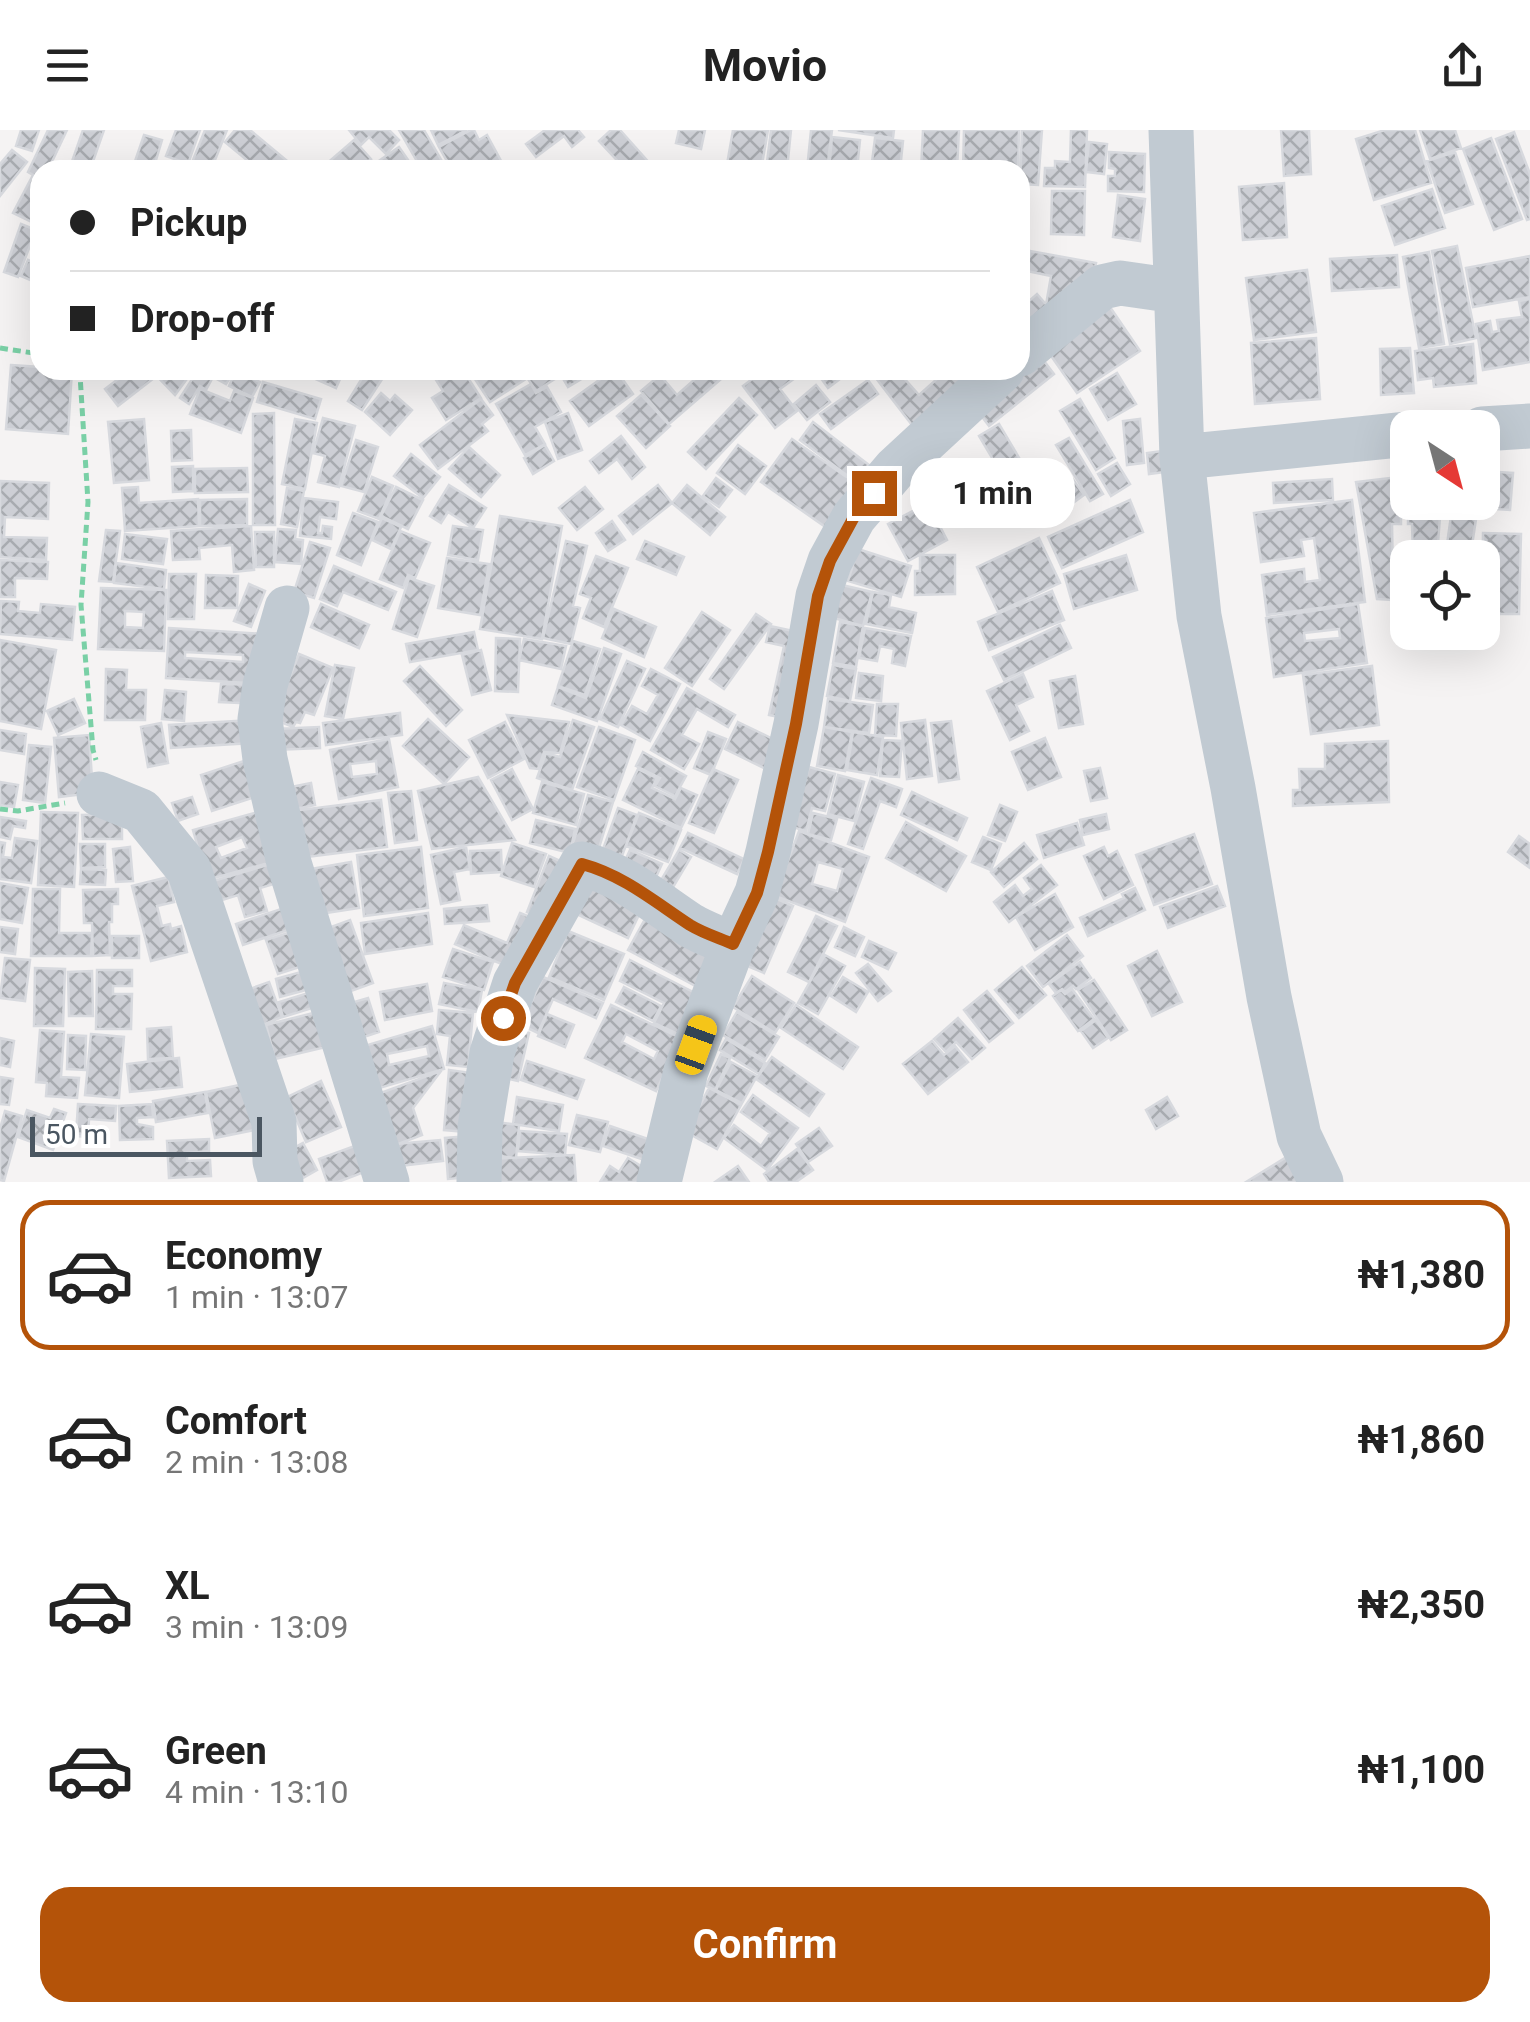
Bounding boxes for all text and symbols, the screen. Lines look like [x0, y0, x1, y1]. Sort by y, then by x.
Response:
icon: menu [40, 38, 95, 93]
icon: share [1435, 38, 1490, 93]
text: Movio [703, 39, 827, 92]
text: Pickup [130, 201, 247, 245]
text: Drop-off [130, 297, 275, 341]
north arrow [1390, 410, 1500, 520]
map controls [1390, 410, 1500, 650]
callout: 1 min [909, 458, 1074, 528]
route end [852, 471, 897, 516]
text: 1 min [952, 474, 1033, 512]
button: locate [1390, 540, 1500, 650]
route start [481, 996, 526, 1041]
car [672, 1012, 720, 1078]
scale bar [30, 1112, 262, 1156]
text: 50 m [45, 1118, 108, 1151]
icon: car [45, 1230, 135, 1320]
text: Economy [165, 1234, 322, 1278]
text: ₦1,380 [1358, 1253, 1485, 1297]
text: 1 min · 13:07 [165, 1278, 348, 1316]
icon: car [45, 1395, 135, 1485]
text: Comfort [165, 1399, 307, 1443]
text: ₦1,860 [1358, 1418, 1485, 1462]
text: 2 min · 13:08 [165, 1443, 348, 1481]
icon: car [45, 1560, 135, 1650]
text: XL [165, 1564, 210, 1608]
text: ₦2,350 [1358, 1583, 1485, 1627]
text: 3 min · 13:09 [165, 1608, 348, 1646]
icon: car [45, 1725, 135, 1815]
text: Green [165, 1729, 267, 1773]
text: ₦1,100 [1358, 1748, 1485, 1792]
text: 4 min · 13:10 [165, 1773, 348, 1811]
button: Confirm [40, 1887, 1490, 2002]

